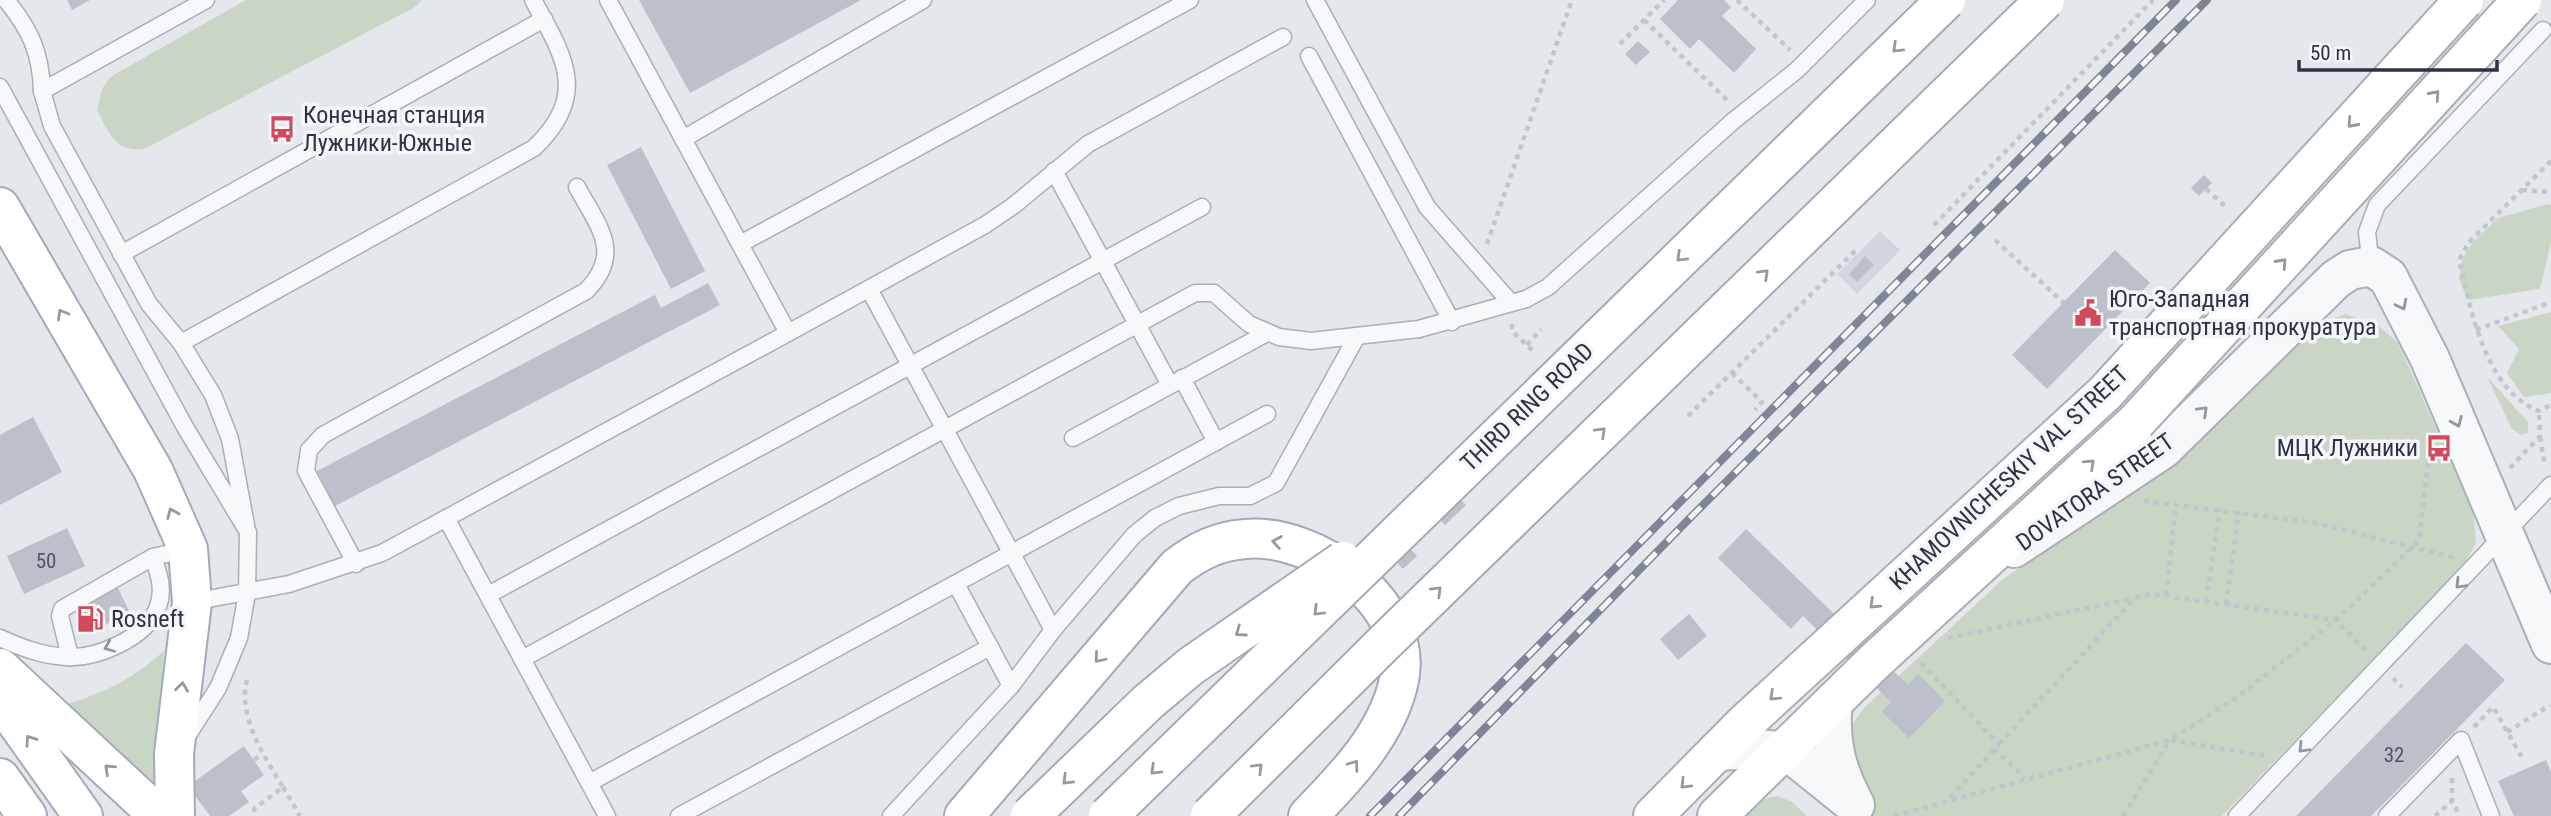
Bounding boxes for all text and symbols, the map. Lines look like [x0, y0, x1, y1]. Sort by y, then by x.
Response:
scale bar [2299, 28, 2497, 72]
one-way arrow [1892, 39, 1905, 52]
text: 50 m [2310, 41, 2351, 65]
one-way arrow [2427, 90, 2439, 103]
place label: Конечная станция Лужники-Южные [303, 101, 485, 157]
bus stop icon: Конечная станция Лужники-Южные [267, 114, 297, 144]
one-way arrow [2347, 115, 2360, 128]
one-way arrow [1676, 249, 1689, 262]
one-way arrow [2273, 258, 2286, 271]
one-way arrow [1756, 269, 1769, 282]
place label: Юго-Западная транспортная прокуратура [2109, 285, 2376, 341]
public building icon: Юго-Западная транспортная прокуратура [2073, 298, 2103, 328]
one-way arrow [2394, 298, 2407, 310]
one-way arrow [57, 308, 70, 321]
street label: THIRD RING ROAD [1455, 337, 1599, 477]
street label: KHAMOVNICHESKIY VAL STREET [1884, 360, 2134, 596]
one-way arrow [2195, 406, 2208, 419]
one-way arrow [2449, 414, 2463, 427]
street label: DOVATORA STREET [2011, 427, 2179, 557]
one-way arrow [1592, 428, 1605, 441]
bus stop icon: МЦК Лужники [2424, 433, 2454, 463]
place label: МЦК Лужники [2277, 434, 2418, 462]
one-way arrow [2082, 460, 2095, 473]
one-way arrow [166, 507, 180, 520]
one-way arrow [1271, 535, 1283, 550]
house number: 50 [36, 549, 56, 573]
one-way arrow [2455, 575, 2468, 588]
one-way arrow [1429, 586, 1442, 599]
one-way arrow [1869, 596, 1882, 608]
one-way arrow [1313, 602, 1326, 615]
fuel station icon: Rosneft [75, 604, 105, 634]
place label: Rosneft [111, 605, 184, 633]
one-way arrow [1235, 624, 1248, 636]
one-way arrow [103, 639, 116, 653]
one-way arrow [1095, 649, 1107, 662]
one-way arrow [175, 681, 190, 692]
one-way arrow [1769, 688, 1782, 700]
one-way arrow [25, 735, 38, 748]
one-way arrow [2298, 740, 2311, 753]
house number: 32 [2384, 743, 2404, 767]
one-way arrow [1345, 761, 1358, 773]
one-way arrow [1150, 762, 1163, 775]
one-way arrow [1250, 763, 1263, 776]
one-way arrow [104, 765, 117, 778]
one-way arrow [1062, 771, 1075, 784]
one-way arrow [1680, 775, 1693, 788]

